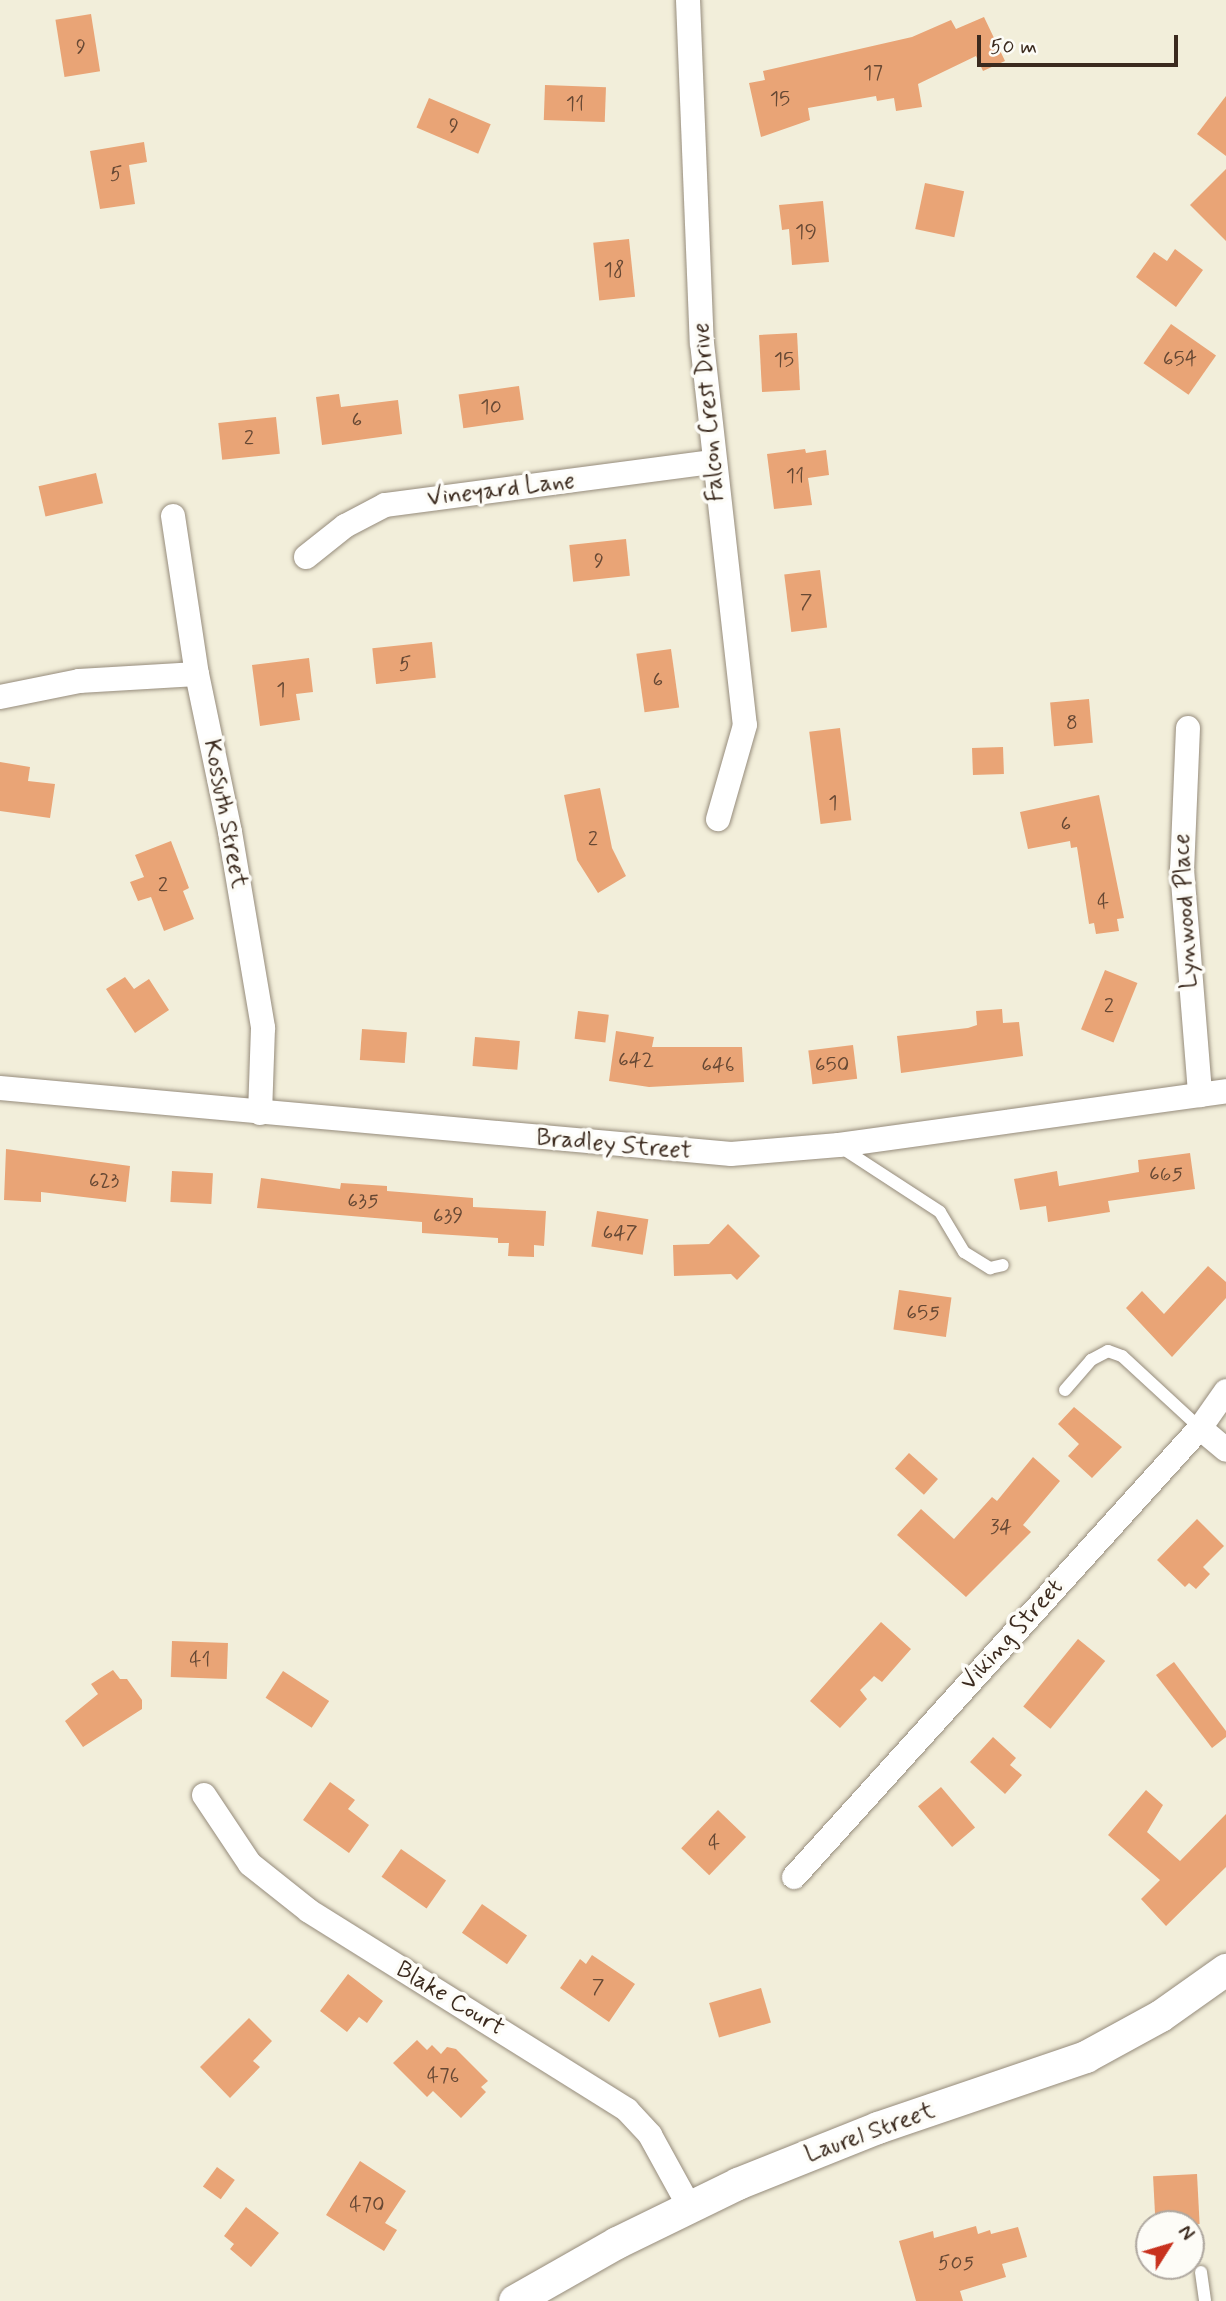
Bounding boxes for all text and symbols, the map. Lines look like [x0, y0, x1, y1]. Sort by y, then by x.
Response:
scale bar [981, 21, 1182, 65]
text: 50 m [990, 33, 1037, 61]
house number: 9 [76, 34, 86, 60]
house number: 17 [863, 60, 883, 86]
house number: 15 [770, 86, 790, 112]
house number: 11 [566, 91, 584, 117]
house number: 9 [449, 113, 459, 139]
house number: 5 [110, 161, 122, 187]
house number: 19 [795, 219, 817, 245]
house number: 18 [604, 257, 624, 283]
street label: Falcon Crest Drive [687, 321, 731, 503]
house number: 654 [1163, 346, 1197, 372]
house number: 15 [774, 347, 794, 373]
house number: 10 [480, 394, 502, 420]
house number: 6 [352, 407, 362, 433]
house number: 2 [244, 425, 254, 451]
house number: 11 [786, 463, 804, 489]
street label: Vineyard Lane [425, 467, 577, 513]
house number: 9 [594, 548, 604, 574]
house number: 7 [800, 589, 812, 615]
house number: 5 [399, 651, 411, 677]
house number: 6 [653, 667, 663, 693]
house number: 1 [276, 677, 286, 703]
house number: 8 [1066, 710, 1078, 736]
street label: Kossuth Street [196, 737, 254, 891]
house number: 1 [828, 790, 838, 816]
house number: 6 [1061, 811, 1071, 837]
house number: 2 [588, 826, 598, 852]
street label: Lynwood Place [1168, 834, 1204, 988]
house number: 2 [158, 872, 168, 898]
house number: 4 [1097, 889, 1109, 915]
house number: 2 [1104, 993, 1114, 1019]
house number: 642 [618, 1047, 654, 1073]
house number: 646 [701, 1052, 735, 1078]
house number: 650 [815, 1052, 849, 1078]
street label: Bradley Street [536, 1124, 692, 1166]
house number: 665 [1149, 1161, 1183, 1187]
house number: 623 [89, 1168, 119, 1194]
house number: 635 [347, 1188, 379, 1214]
house number: 639 [433, 1203, 463, 1229]
house number: 647 [602, 1220, 638, 1246]
house number: 655 [906, 1300, 940, 1326]
house number: 34 [990, 1514, 1012, 1540]
street label: Viking Street [953, 1572, 1071, 1698]
house number: 41 [189, 1647, 211, 1673]
house number: 4 [708, 1830, 720, 1856]
street label: Blake Court [391, 1956, 509, 2042]
house number: 7 [592, 1974, 604, 2000]
house number: 476 [427, 2063, 459, 2089]
street label: Laurel Street [801, 2096, 939, 2170]
house number: 470 [349, 2192, 385, 2218]
north arrow [1135, 2210, 1205, 2280]
text: N [1172, 2221, 1199, 2246]
house number: 505 [938, 2250, 974, 2276]

